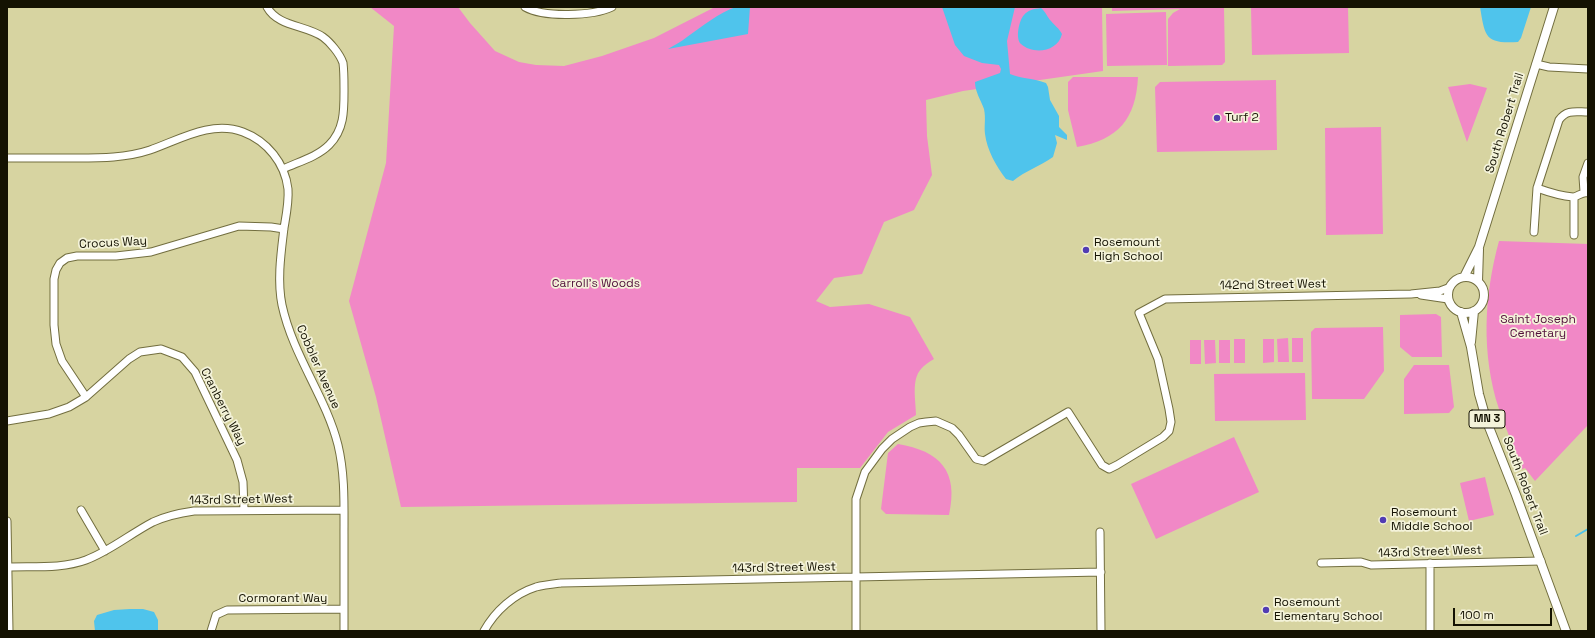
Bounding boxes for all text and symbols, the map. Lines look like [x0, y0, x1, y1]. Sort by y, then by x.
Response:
street label: South Robert Trail [1483, 71, 1527, 175]
place label: Turf 2 [1225, 111, 1259, 125]
marker: Turf 2 [1212, 113, 1222, 123]
street label: Crocus Way [79, 234, 147, 252]
place label: Rosemount High School [1094, 236, 1163, 264]
marker: Rosemount High School [1081, 245, 1091, 255]
park label: Carroll's Woods [552, 277, 640, 291]
street label: 142nd Street West [1219, 277, 1327, 293]
park label: Saint Joseph Cemetary [1500, 313, 1576, 341]
street label: Cobbler Avenue [293, 323, 343, 411]
street label: Cranberry Way [197, 366, 249, 448]
road number: MN 3 [1469, 410, 1505, 428]
street label: South Robert Trail [1500, 435, 1550, 537]
street label: 143rd Street West [189, 492, 293, 508]
place label: Rosemount Middle School [1391, 506, 1473, 534]
marker: Rosemount Middle School [1378, 515, 1388, 525]
street label: 143rd Street West [1378, 543, 1482, 561]
street label: 143rd Street West [732, 560, 836, 576]
street label: Cormorant Way [239, 592, 327, 606]
place label: Rosemount Elementary School [1274, 596, 1382, 624]
scale bar [1455, 600, 1554, 626]
marker: Rosemount Elementary School [1261, 605, 1271, 615]
text: 100 m [1460, 607, 1494, 623]

